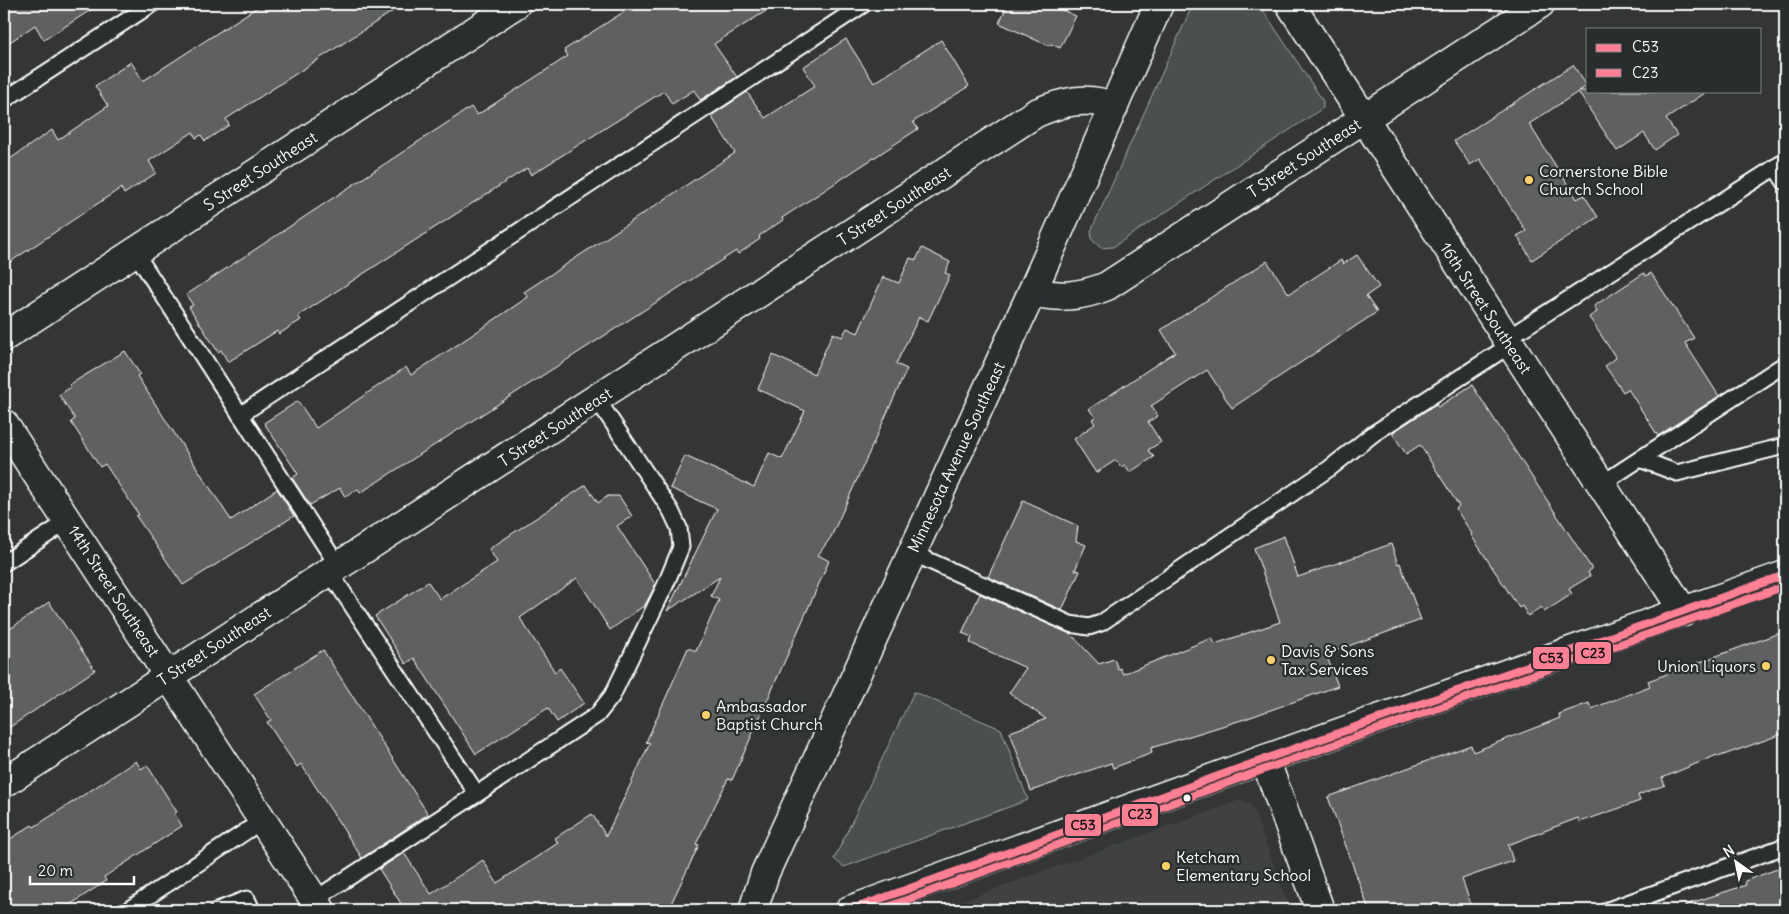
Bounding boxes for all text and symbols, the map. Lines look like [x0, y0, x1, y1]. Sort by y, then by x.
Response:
legend [1586, 28, 1762, 92]
text: C53 [1632, 37, 1659, 56]
text: C23 [1632, 63, 1659, 82]
street label: T Street Southeast [1244, 114, 1365, 202]
street label: S Street Southeast [199, 126, 321, 215]
place label: Cornerstone Bible Church School [1539, 161, 1668, 199]
street label: T Street Southeast [834, 162, 955, 250]
marker: Cornerstone Bible Church School [1523, 174, 1535, 186]
street label: 16th Street Southeast [1436, 238, 1536, 378]
street label: Minnesota Avenue Southeast [903, 358, 1009, 555]
street label: T Street Southeast [495, 383, 616, 471]
street label: 14th Street Southeast [64, 521, 164, 661]
street label: T Street Southeast [154, 602, 275, 690]
place label: Davis & Sons Tax Services [1281, 641, 1374, 679]
line badge: C23 [1574, 641, 1612, 665]
text: C23 [1581, 644, 1605, 662]
line badge: C53 [1532, 646, 1570, 670]
text: C53 [1538, 649, 1564, 667]
marker: Davis & Sons Tax Services [1265, 654, 1277, 666]
place label: Union Liquors [1657, 656, 1756, 676]
marker: Union Liquors [1760, 660, 1772, 672]
place label: Ambassador Baptist Church [716, 696, 823, 734]
marker: Ambassador Baptist Church [700, 709, 712, 721]
unlabelled marker [1182, 793, 1192, 803]
line badge: C23 [1121, 803, 1159, 827]
text: C23 [1128, 805, 1152, 823]
line badge: C53 [1064, 813, 1102, 837]
text: C53 [1070, 816, 1096, 834]
north arrow [1712, 836, 1762, 886]
text: N [1720, 841, 1738, 861]
place label: Ketcham Elementary School [1176, 847, 1311, 885]
scale bar [30, 854, 134, 886]
marker: Ketcham Elementary School [1160, 860, 1172, 872]
text: 20 m [38, 861, 73, 880]

